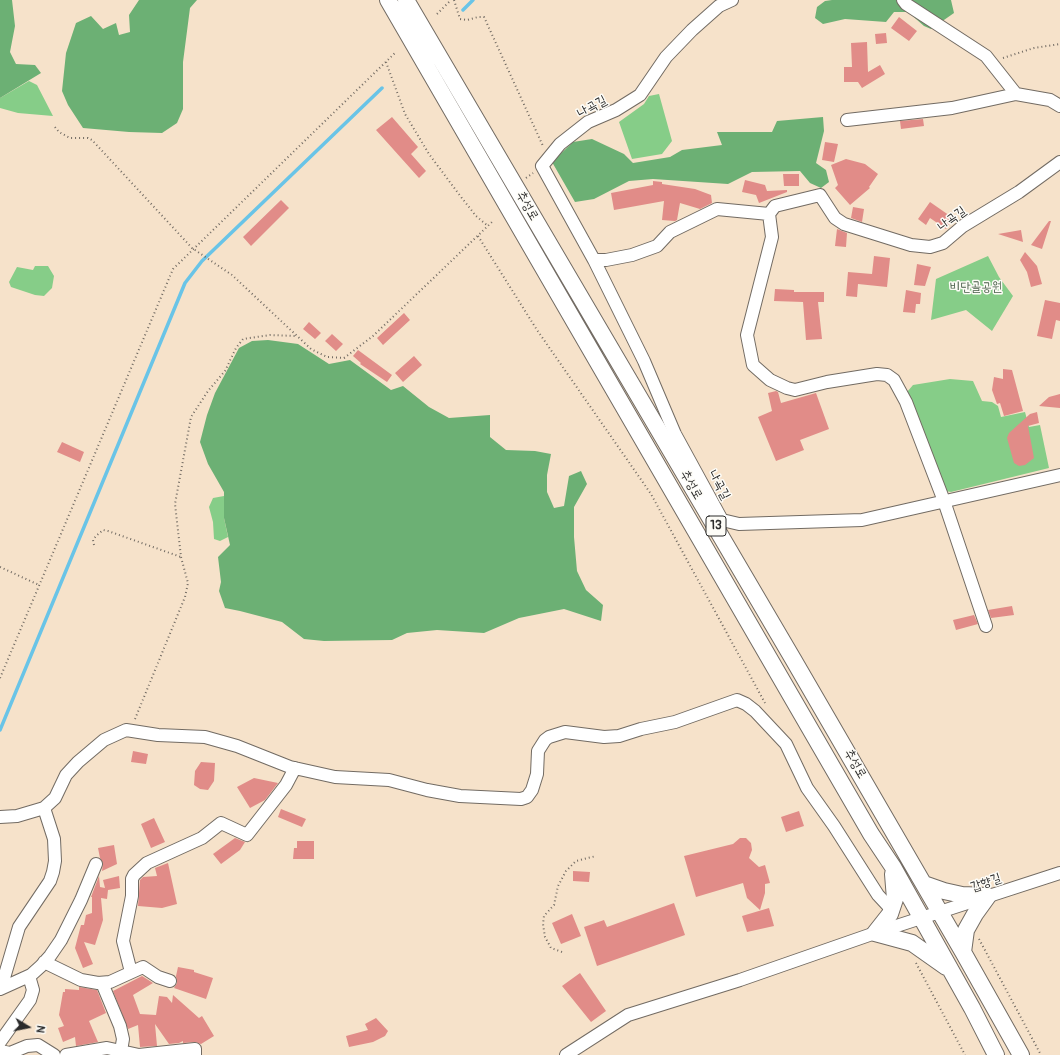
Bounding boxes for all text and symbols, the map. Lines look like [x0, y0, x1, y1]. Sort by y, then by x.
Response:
street label: 나곡길 [574, 93, 610, 121]
street label: 추성로 [512, 189, 542, 223]
street label: 나곡길 [935, 203, 969, 235]
park label: 비단골공원 [950, 280, 1002, 296]
street label: 나곡길 [705, 467, 733, 503]
street label: 추성로 [676, 468, 706, 502]
road number: 13 [706, 516, 726, 536]
street label: 추성로 [840, 747, 870, 781]
street label: 갑향길 [969, 871, 1003, 895]
north arrow [8, 1007, 48, 1047]
text: N [33, 1024, 47, 1034]

